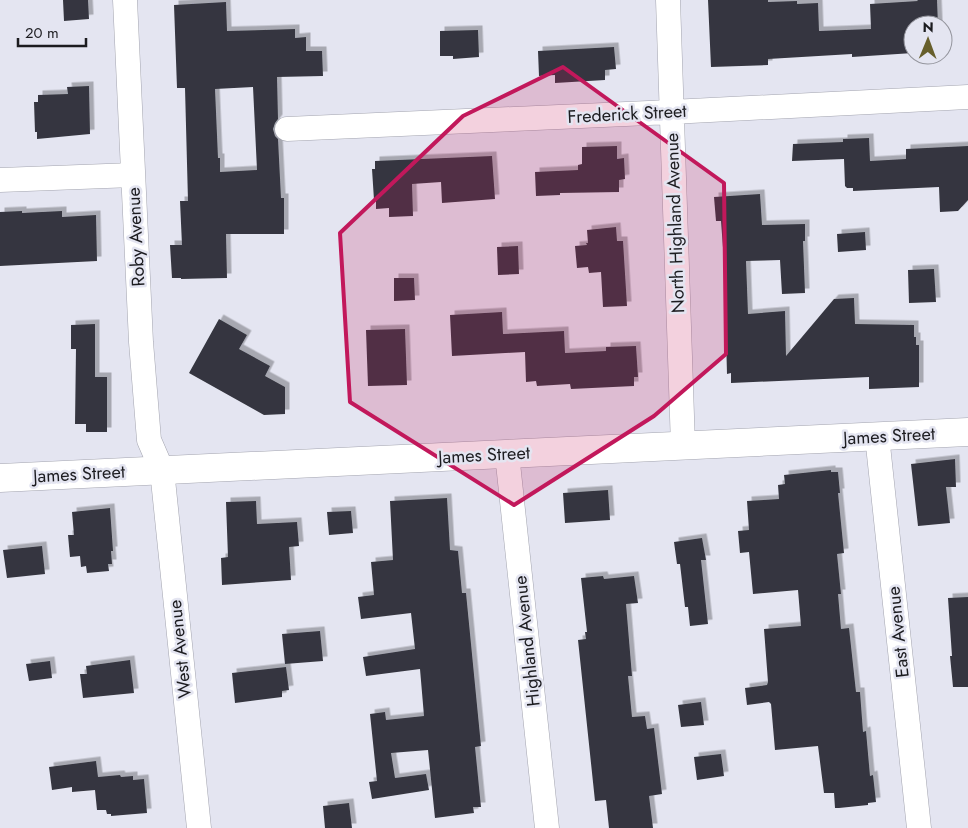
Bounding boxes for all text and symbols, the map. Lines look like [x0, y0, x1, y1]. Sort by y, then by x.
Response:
scale bar [18, 15, 85, 47]
north arrow [903, 15, 953, 65]
text: N [922, 17, 934, 37]
text: 20 m [25, 22, 59, 44]
street label: Frederick Street [567, 98, 688, 130]
street label: North Highland Avenue [659, 132, 691, 314]
street label: Roby Avenue [120, 187, 152, 287]
street label: James Street [840, 421, 936, 451]
street label: James Street [435, 440, 531, 470]
street label: James Street [30, 459, 126, 489]
street label: Highland Avenue [507, 574, 547, 708]
street label: East Avenue [880, 585, 916, 679]
street label: West Avenue [162, 599, 198, 699]

